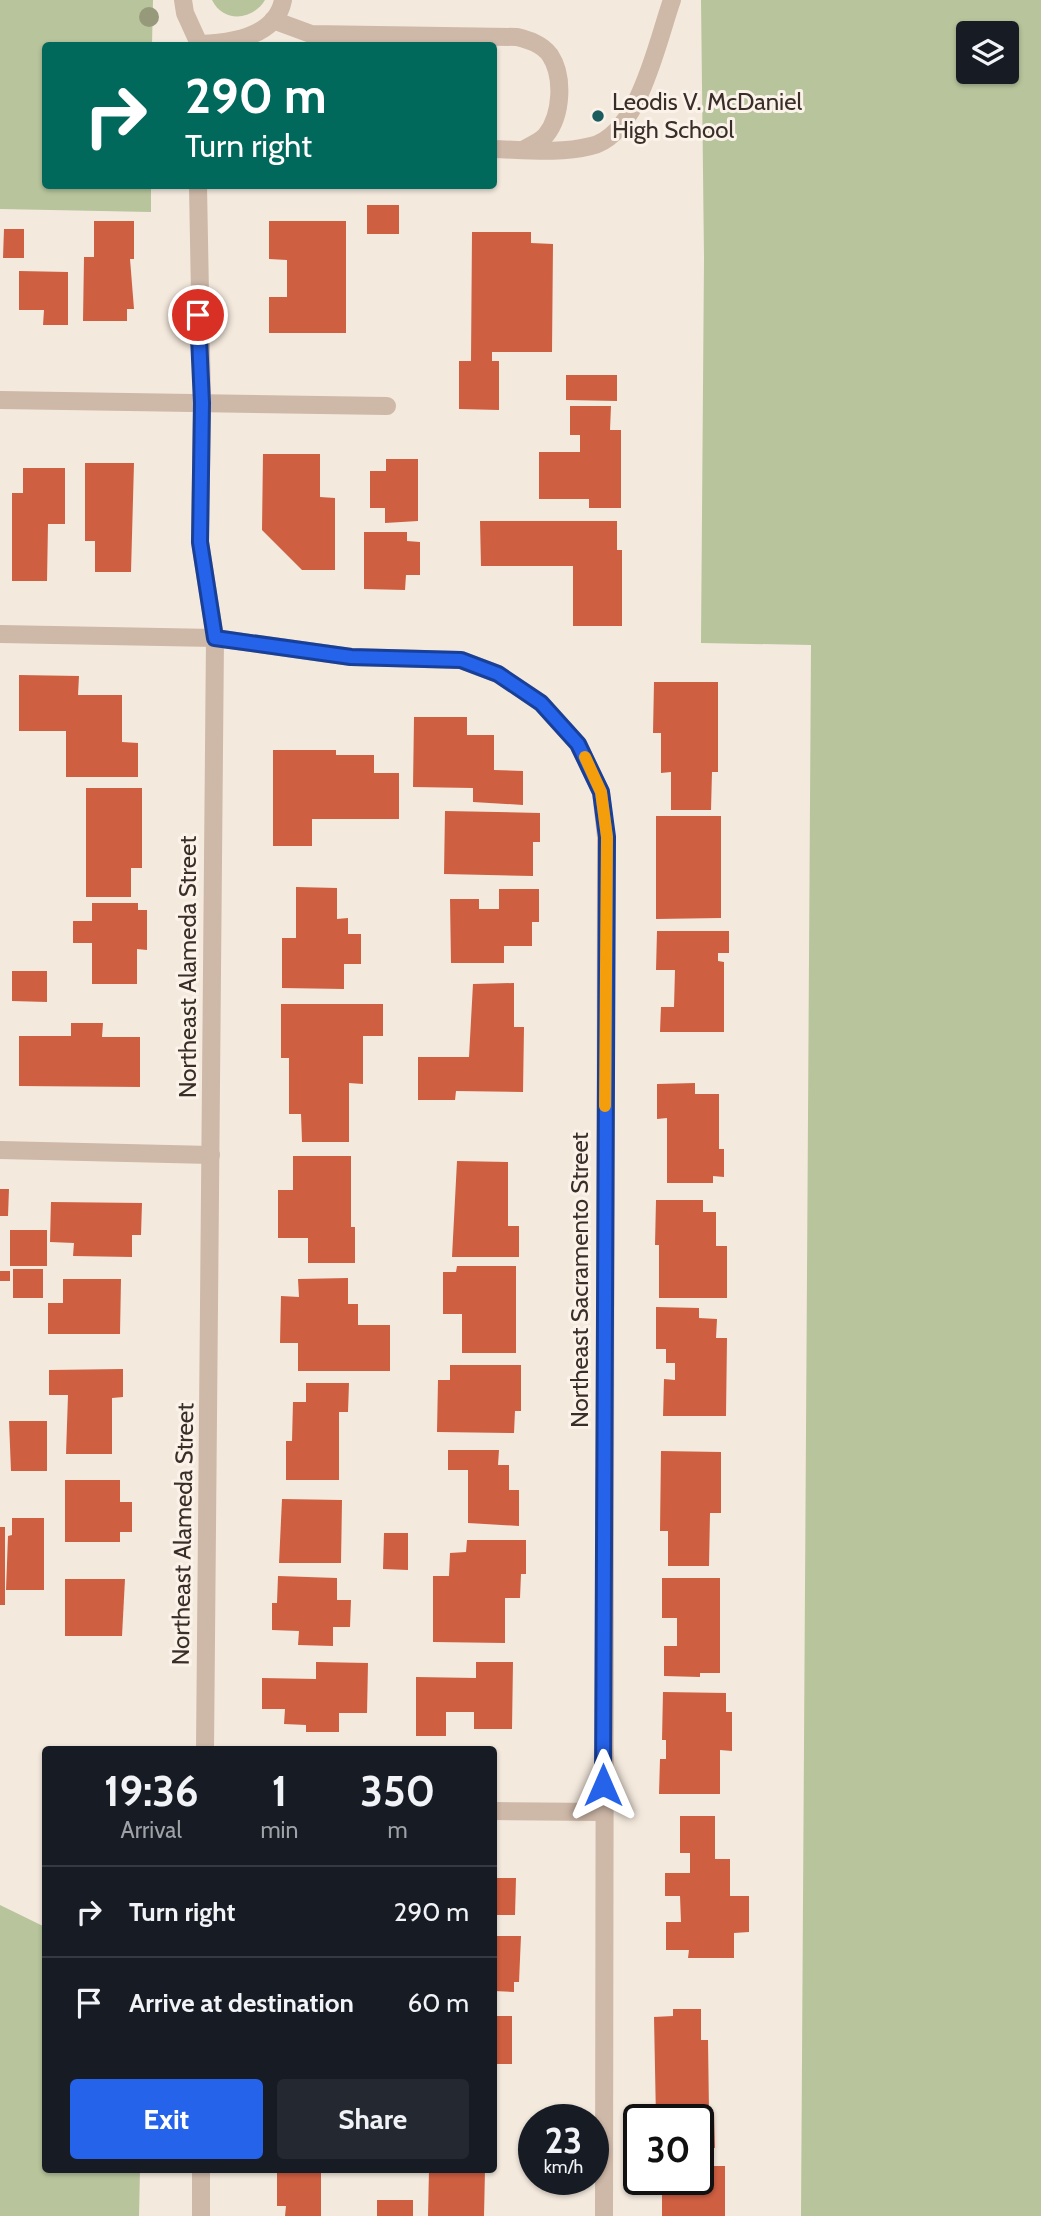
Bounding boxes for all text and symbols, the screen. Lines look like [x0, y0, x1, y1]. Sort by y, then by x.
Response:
map controls [956, 21, 1019, 84]
button: layers [956, 21, 1019, 84]
text: 290 m [185, 66, 327, 125]
icon: right [70, 70, 161, 161]
place label: Leodis V. McDaniel High School [612, 87, 802, 144]
marker: Leodis V. McDaniel High School [590, 108, 606, 124]
text: Turn right [185, 126, 312, 165]
pin [168, 285, 228, 345]
icon: arrive [179, 296, 217, 334]
street label: Northeast Alameda Street [173, 836, 202, 1098]
street label: Northeast Sacramento Street [565, 1132, 594, 1428]
street label: Northeast Alameda Street [166, 1402, 199, 1666]
position arrow [566, 1748, 640, 1822]
text: 19:36 [104, 1765, 199, 1817]
text: 1 [272, 1765, 287, 1817]
text: 350 [360, 1765, 435, 1817]
text: Arrival [121, 1816, 182, 1844]
text: min [260, 1816, 298, 1844]
text: m [388, 1816, 408, 1844]
icon: right [70, 1893, 108, 1931]
text: Turn right [129, 1896, 235, 1928]
text: 290 m [394, 1896, 469, 1928]
icon: arrive [70, 1984, 108, 2022]
text: Arrive at destination [129, 1987, 354, 2019]
text: 60 m [407, 1987, 469, 2019]
button: Exit [70, 2079, 263, 2159]
button: Share [277, 2079, 469, 2159]
speed limit sign: 30 [623, 2104, 714, 2195]
text: 23 [545, 2119, 582, 2162]
text: km/h [544, 2156, 583, 2178]

